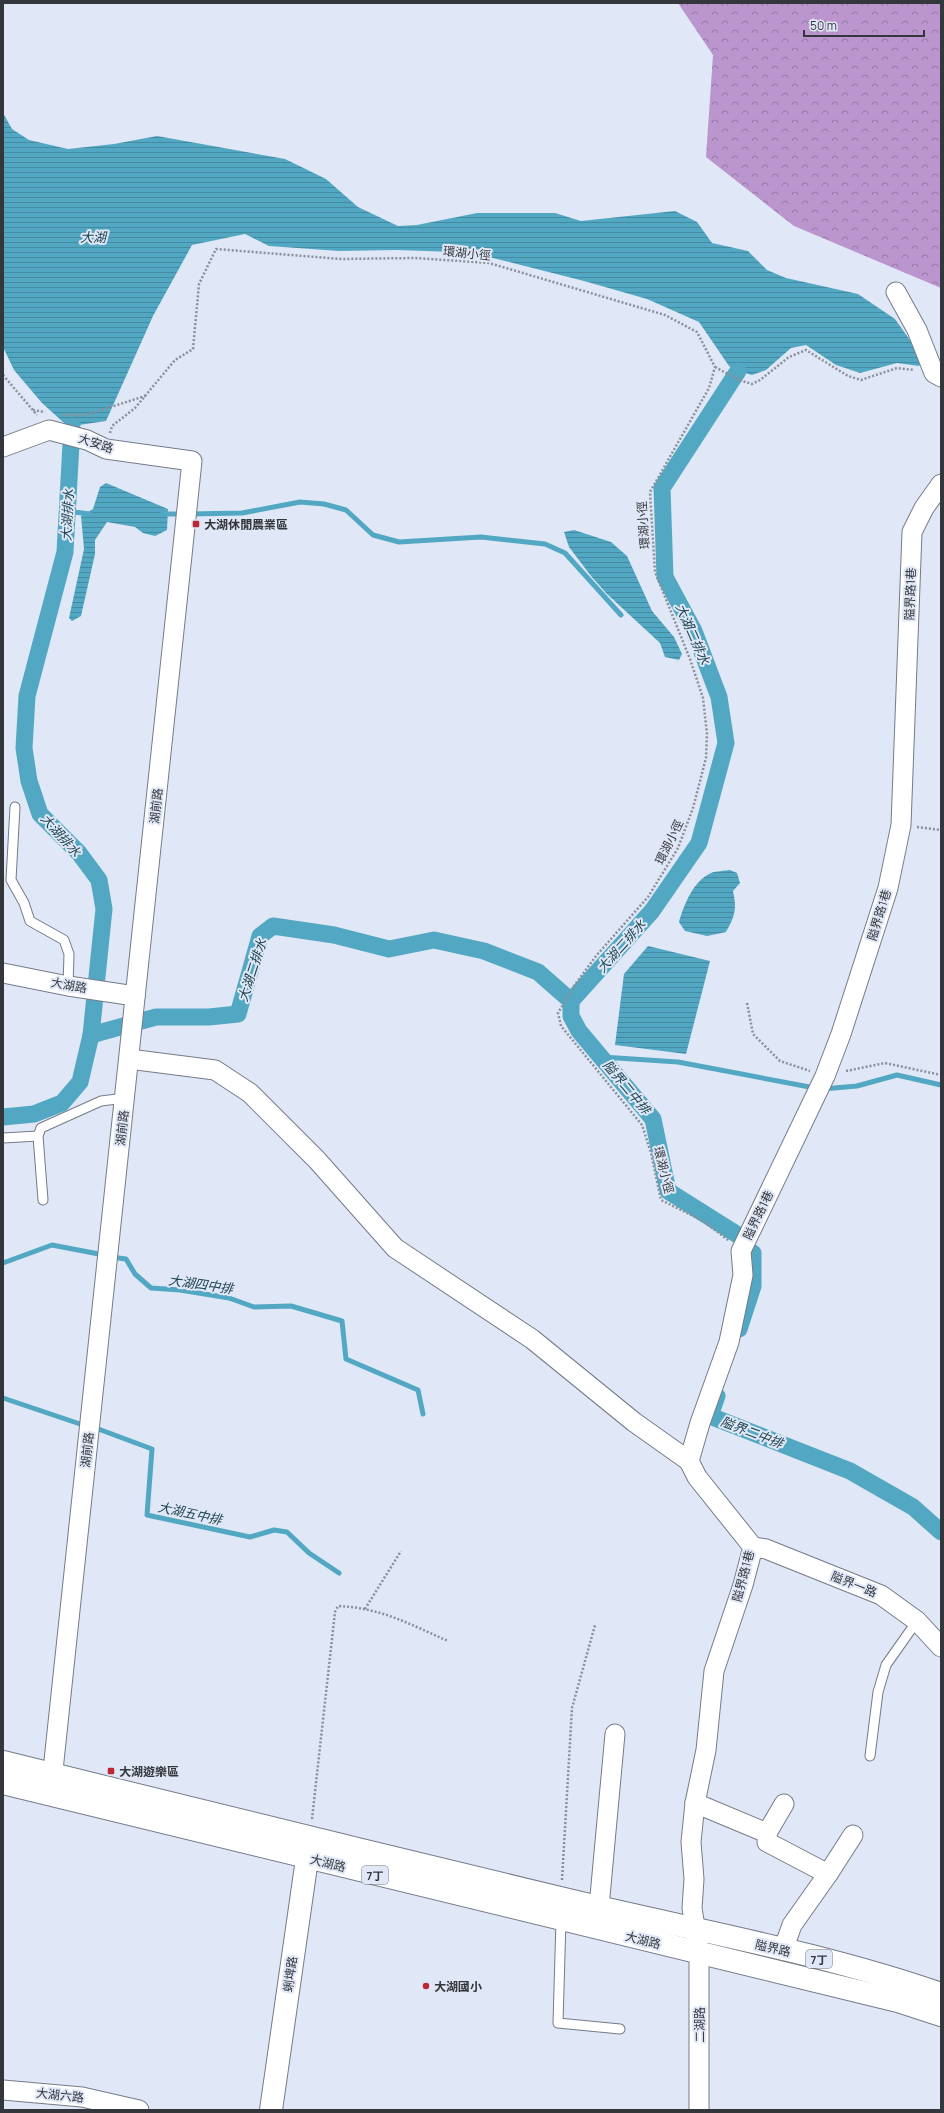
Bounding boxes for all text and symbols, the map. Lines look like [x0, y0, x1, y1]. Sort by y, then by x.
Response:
scale bar [804, 12, 924, 38]
text: 50 m [810, 17, 837, 34]
water label: 大湖 [80, 228, 108, 246]
street label: 環湖小徑 [442, 242, 492, 264]
street label: 大安路 [76, 429, 116, 457]
water label: 大湖排水 [57, 488, 77, 541]
street label: 環湖小徑 [633, 500, 653, 550]
place label: 大湖休閒農業區 [204, 516, 288, 533]
marker: 大湖休閒農業區 [191, 519, 201, 529]
street label: 隘界路1巷 [901, 567, 919, 621]
water label: 大湖二排水 [672, 601, 715, 668]
street label: 湖前路 [146, 787, 166, 825]
water label: 大湖排水 [37, 810, 86, 861]
street label: 環湖小徑 [651, 817, 687, 867]
street label: 隘界路1巷 [863, 887, 895, 943]
water label: 大湖二排水 [593, 915, 650, 976]
water label: 大湖二排水 [233, 935, 271, 1004]
street label: 大湖路 [50, 974, 88, 996]
water label: 隘界二中排 [599, 1056, 656, 1119]
street label: 湖前路 [112, 1109, 132, 1147]
street label: 環湖小徑 [650, 1145, 678, 1195]
street label: 隘界路1巷 [739, 1188, 777, 1242]
water label: 大湖四中排 [168, 1271, 236, 1298]
water label: 隘界二中排 [718, 1412, 787, 1453]
street label: 湖前路 [77, 1431, 97, 1469]
water label: 大湖五中排 [156, 1497, 226, 1529]
street label: 隘界路1巷 [728, 1548, 758, 1604]
street label: 隘界一路 [829, 1567, 879, 1601]
place label: 大湖遊樂區 [119, 1763, 179, 1780]
marker: 大湖遊樂區 [106, 1766, 116, 1776]
street label: 大湖路 [308, 1850, 348, 1876]
road number: 7丁 [362, 1866, 388, 1884]
street label: 大湖路 [623, 1927, 663, 1953]
street label: 隘界路 [754, 1936, 792, 1960]
road number: 7丁 [806, 1950, 832, 1968]
street label: 蜊埤路 [279, 1955, 301, 1993]
place label: 大湖國小 [434, 1978, 482, 1995]
marker: 大湖國小 [421, 1981, 431, 1991]
street label: 二湖路 [691, 2007, 708, 2043]
street label: 大湖六路 [35, 2084, 85, 2106]

